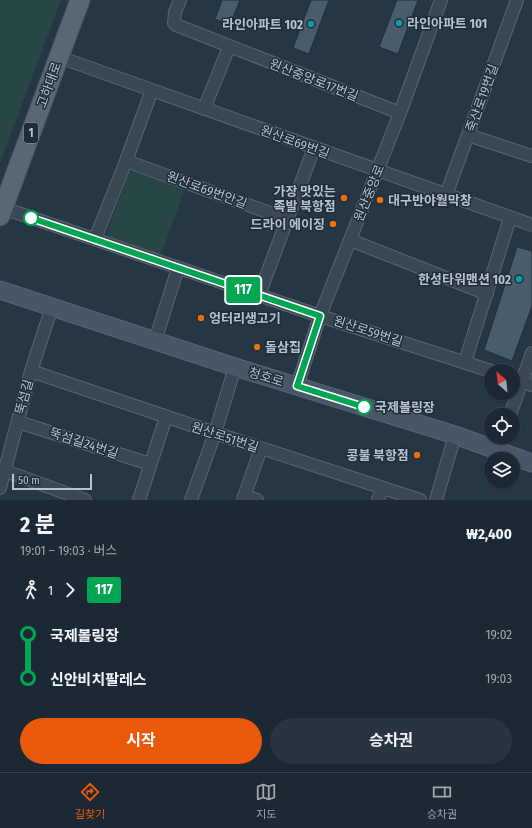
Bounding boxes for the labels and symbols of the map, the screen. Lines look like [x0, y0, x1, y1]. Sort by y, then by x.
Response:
place label: 라인아파트 101 [407, 16, 487, 31]
place label: 라인아파트 102 [222, 17, 303, 32]
marker: 라인아파트 101 [394, 18, 404, 28]
marker: 라인아파트 102 [306, 19, 316, 29]
street label: 원산중앙로17번길 [267, 56, 361, 104]
street label: 고하대로 [34, 60, 64, 110]
street label: 죽산로19번길 [463, 62, 501, 134]
road number: 1 [24, 123, 38, 143]
street label: 원산로69번길 [258, 123, 332, 161]
street label: 원산중앙로 [351, 162, 387, 224]
street label: 원산로69번안길 [165, 169, 249, 211]
place label: 가장 맛있는 족발 북항점 [273, 184, 336, 214]
marker: 가장 맛있는 족발 북항점 [339, 193, 349, 203]
place label: 대구반야월막창 [388, 193, 472, 208]
marker: 대구반야월막창 [375, 195, 385, 205]
unlabelled marker [23, 210, 39, 226]
place label: 드라이 에이징 [251, 217, 325, 232]
marker: 드라이 에이징 [328, 219, 338, 229]
place label: 한성타워맨션 102 [418, 272, 511, 287]
marker: 한성타워맨션 102 [514, 274, 524, 284]
line badge: 117 [220, 277, 266, 303]
place label: 엉터리생고기 [209, 311, 281, 326]
marker: 엉터리생고기 [196, 313, 206, 323]
street label: 원산로59번길 [331, 313, 405, 349]
place label: 돌삼집 [265, 340, 301, 355]
marker: 돌삼집 [252, 342, 262, 352]
north arrow [484, 364, 520, 400]
street label: 청호로 [247, 365, 285, 389]
street label: 뚝섬길 [12, 378, 36, 416]
marker: 국제볼링장 [356, 399, 372, 415]
place label: 국제볼링장 [375, 400, 435, 415]
street label: 원산로51번길 [189, 419, 261, 455]
street label: 뚝섬길24번길 [48, 425, 120, 461]
place label: 콩불 북항점 [346, 448, 409, 463]
marker: 콩불 북항점 [412, 450, 422, 460]
scale bar [12, 472, 92, 491]

